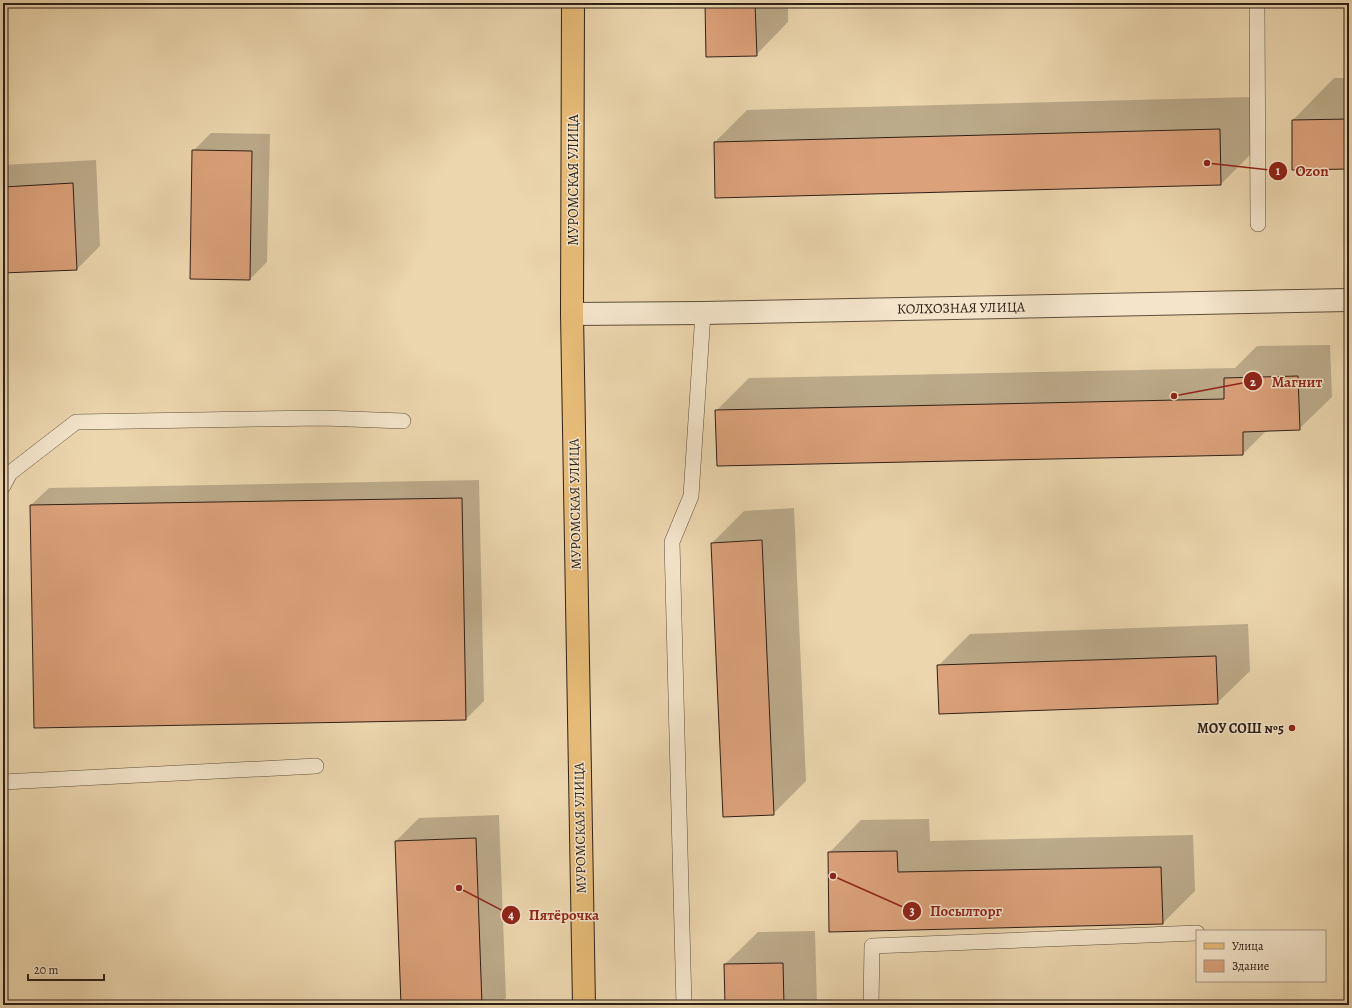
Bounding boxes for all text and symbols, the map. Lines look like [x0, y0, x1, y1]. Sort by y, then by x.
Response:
street label: МУРОМСКАЯ УЛИЦА [564, 113, 583, 246]
callout: Ozon [1268, 158, 1337, 185]
text: Ozon [1295, 161, 1329, 181]
text: 1 [1276, 163, 1281, 179]
street label: КОЛХОЗНАЯ УЛИЦА [897, 297, 1026, 319]
callout: Магнит [1243, 368, 1330, 395]
text: Магнит [1272, 372, 1323, 392]
text: 2 [1250, 374, 1256, 390]
street label: МУРОМСКАЯ УЛИЦА [564, 437, 586, 570]
place label: МОУ СОШ №5 [1197, 719, 1284, 738]
marker: МОУ СОШ №5 [1287, 723, 1297, 733]
street label: МУРОМСКАЯ УЛИЦА [569, 761, 591, 894]
callout: Посылторг [902, 897, 1010, 924]
text: Посылторг [930, 901, 1002, 921]
callout: Пятёрочка [501, 902, 607, 929]
text: 3 [909, 903, 915, 919]
text: Пятёрочка [529, 905, 600, 925]
text: 4 [508, 907, 514, 923]
legend [1196, 930, 1326, 982]
text: Улица [1232, 938, 1264, 954]
scale bar [28, 956, 104, 982]
text: Здание [1232, 958, 1269, 974]
text: 20 m [34, 962, 58, 978]

